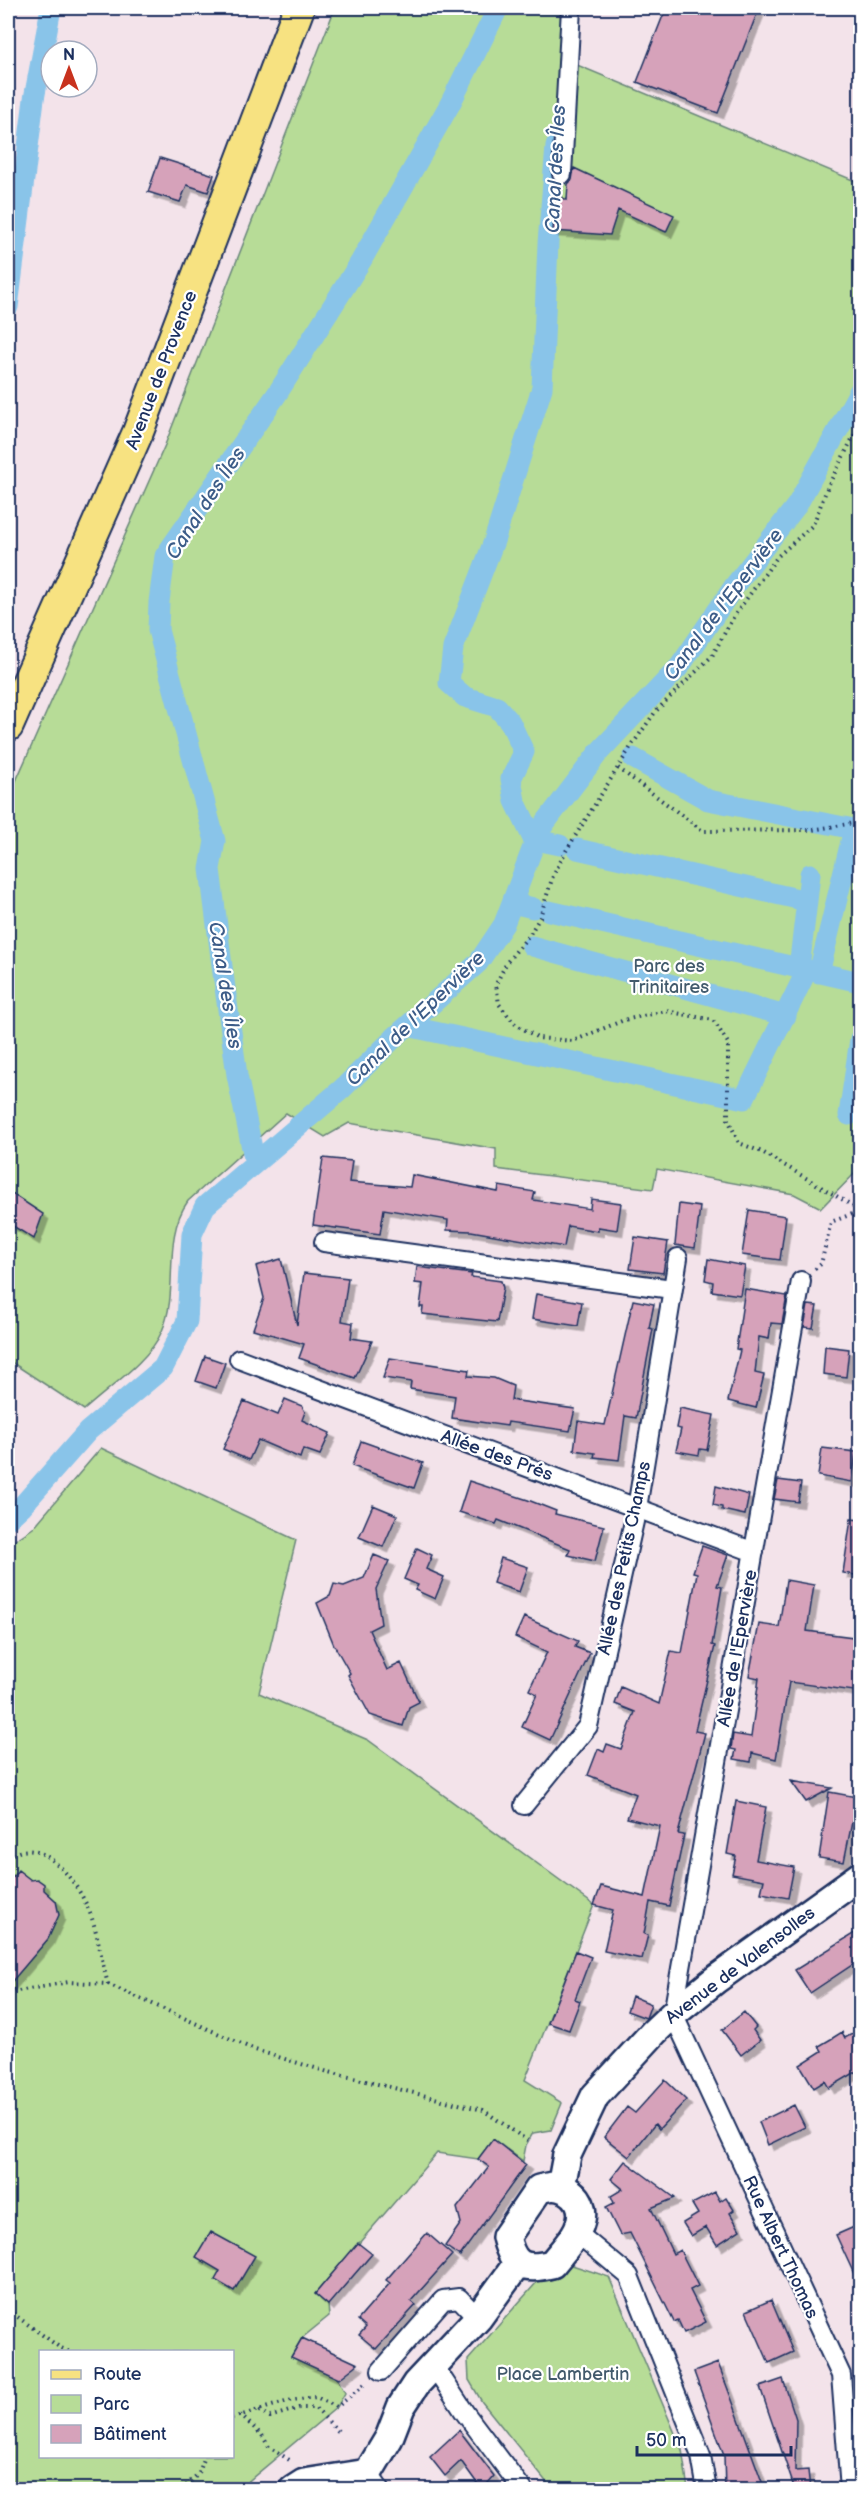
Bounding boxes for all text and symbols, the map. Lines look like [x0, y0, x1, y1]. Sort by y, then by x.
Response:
north arrow [39, 39, 99, 99]
text: N [63, 46, 75, 65]
water label: Canal des Îles [539, 104, 571, 234]
street label: Avenue de Provence [122, 288, 202, 452]
water label: Canal des Îles [159, 442, 251, 564]
water label: Canal de l'Epervière [659, 524, 789, 685]
water label: Canal des Îles [203, 920, 249, 1050]
water label: Canal de l'Epervière [341, 946, 490, 1091]
park label: Parc des Trinitaires [629, 956, 709, 998]
street label: Allée des Prés [438, 1426, 556, 1485]
street label: Allée des Petits Champs [594, 1459, 655, 1657]
street label: Allée de l'Epervière [713, 1568, 762, 1728]
street label: Avenue de Valensolles [661, 1902, 819, 2028]
street label: Rue Albert Thomas [738, 2172, 823, 2322]
legend [39, 2350, 234, 2458]
text: Route [93, 2364, 142, 2385]
park label: Place Lambertin [497, 2364, 629, 2385]
text: Parc [93, 2394, 130, 2415]
scale bar [637, 2419, 792, 2457]
text: Bâtiment [93, 2424, 167, 2445]
text: 50 m [646, 2430, 687, 2451]

